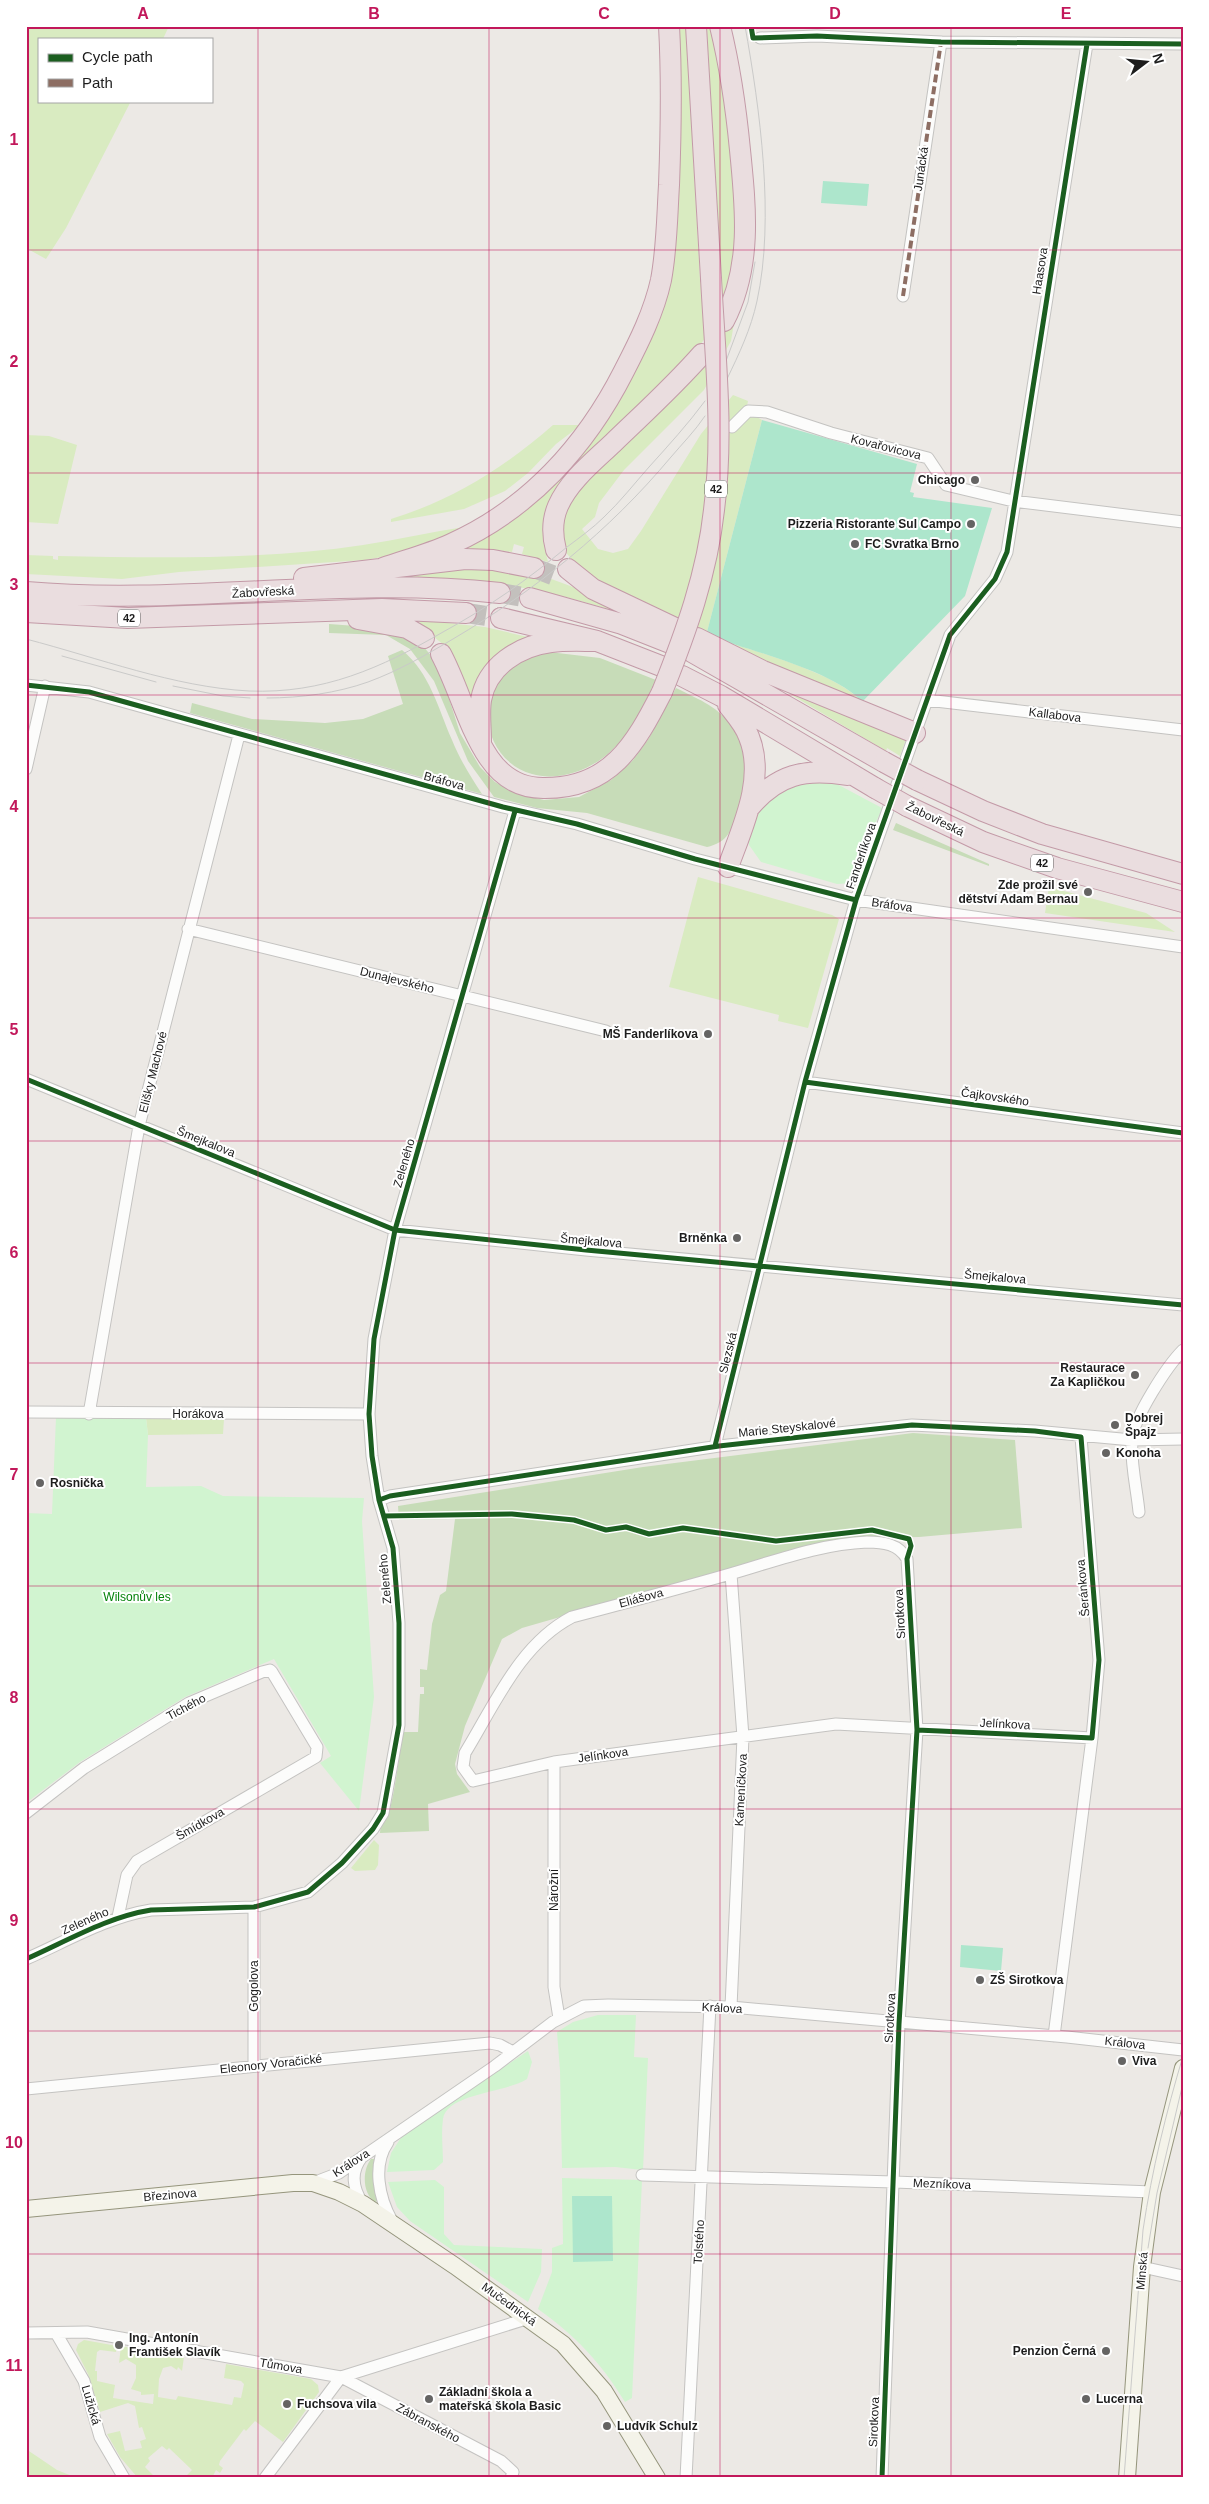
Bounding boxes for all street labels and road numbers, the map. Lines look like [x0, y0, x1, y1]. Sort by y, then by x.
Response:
street label: Junácká [911, 146, 931, 192]
street label: Haasova [1029, 246, 1051, 295]
street label: Kovařovicova [849, 431, 923, 463]
road number: 42 [705, 480, 727, 498]
street label: Žabovřeská [231, 582, 295, 601]
road number: 42 [118, 610, 140, 626]
street label: Kallabova [1028, 705, 1082, 725]
street label: Bráfova [422, 769, 466, 793]
street label: Žabovřeská [904, 798, 967, 839]
street label: Fanderlíkova [843, 821, 879, 891]
road number: 42 [1031, 854, 1053, 871]
street label: Bráfova [871, 895, 914, 915]
street label: Dunajevského [358, 964, 436, 996]
street label: Elišky Machové [136, 1030, 170, 1114]
street label: Čajkovského [960, 1084, 1030, 1109]
street label: Šmejkalova [175, 1123, 238, 1160]
street label: Zeleného [390, 1137, 418, 1189]
street label: Šmejkalova [559, 1230, 623, 1251]
street label: Šmejkalova [963, 1266, 1027, 1287]
street label: Slezská [716, 1331, 740, 1375]
street label: Horákova [172, 1407, 224, 1421]
street label: Marie Steyskalové [738, 1416, 837, 1440]
street label: Zeleného [376, 1553, 394, 1605]
street label: Šeránkova [1073, 1558, 1092, 1617]
street label: Eliášova [617, 1585, 665, 1611]
street label: Sirotkova [892, 1588, 908, 1639]
street label: Tichého [164, 1691, 208, 1723]
street label: Jelínkova [979, 1716, 1031, 1732]
street label: Jelínkova [577, 1744, 629, 1765]
street label: Kameníčkova [732, 1753, 750, 1827]
street label: Šmídkova [173, 1804, 227, 1843]
street label: Nárožní [547, 1868, 561, 1911]
street label: Zeleného [59, 1904, 111, 1938]
street label: Gogolova [247, 1960, 261, 2012]
street label: Sirotkova [882, 1992, 898, 2043]
street label: Králova [701, 2000, 743, 2016]
street label: Králova [1104, 2034, 1146, 2052]
street label: Eleonory Voračické [219, 2052, 323, 2076]
street label: Králova [330, 2146, 372, 2180]
street label: Mezníkova [913, 2176, 972, 2192]
street label: Březinova [143, 2186, 198, 2204]
street label: Tolstého [691, 2219, 707, 2265]
street label: Minská [1133, 2251, 1151, 2291]
street label: Mučednická [479, 2280, 539, 2329]
street label: Tůmova [258, 2355, 304, 2377]
street label: Lužická [79, 2384, 103, 2427]
street label: Sirotkova [866, 2396, 882, 2447]
street label: Zábranského [394, 2400, 462, 2446]

